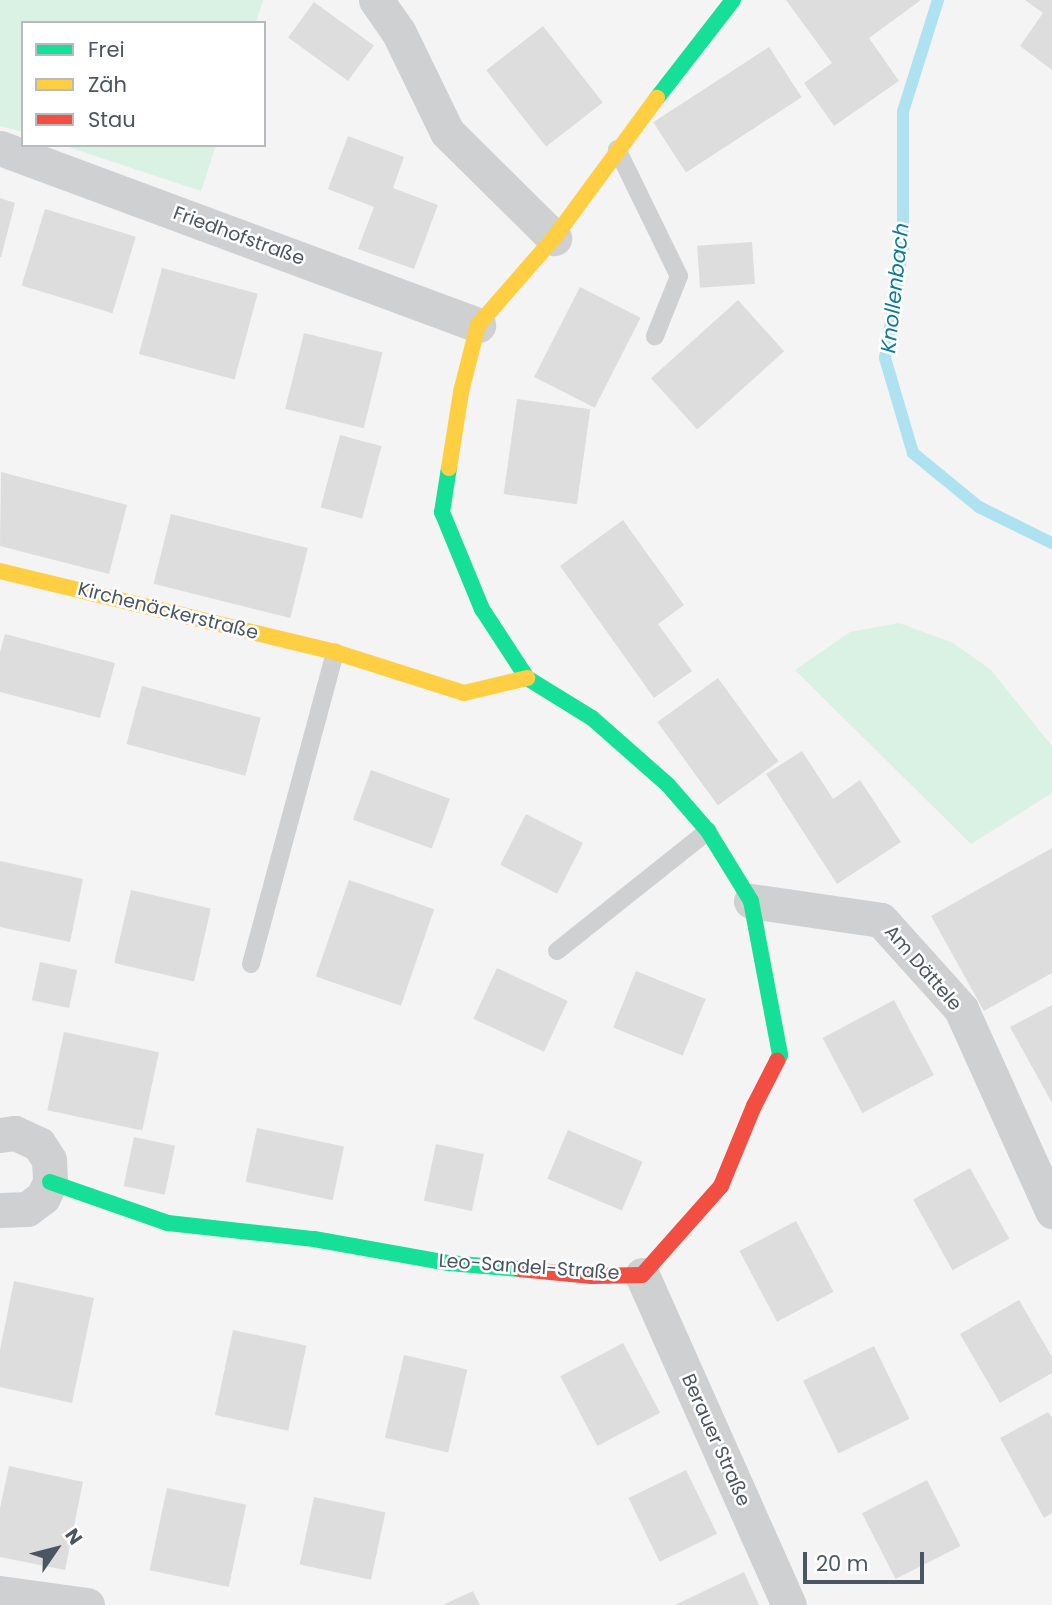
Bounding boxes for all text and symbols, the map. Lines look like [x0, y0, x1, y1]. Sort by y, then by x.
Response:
legend [21, 21, 266, 147]
text: Frei [88, 35, 125, 64]
text: Zäh [88, 70, 127, 99]
text: Stau [88, 105, 136, 134]
street label: Friedhofstraße [170, 202, 308, 270]
water label: Knollenbach [876, 222, 914, 354]
street label: Kirchenäckerstraße [75, 578, 261, 644]
street label: Am Dättele [880, 921, 966, 1015]
street label: Leo-Sandel-Straße [438, 1249, 620, 1285]
street label: Berauer Straße [677, 1370, 755, 1510]
north arrow [21, 1514, 91, 1584]
text: N [58, 1523, 89, 1550]
scale bar [807, 1538, 928, 1582]
text: 20 m [816, 1549, 869, 1578]

